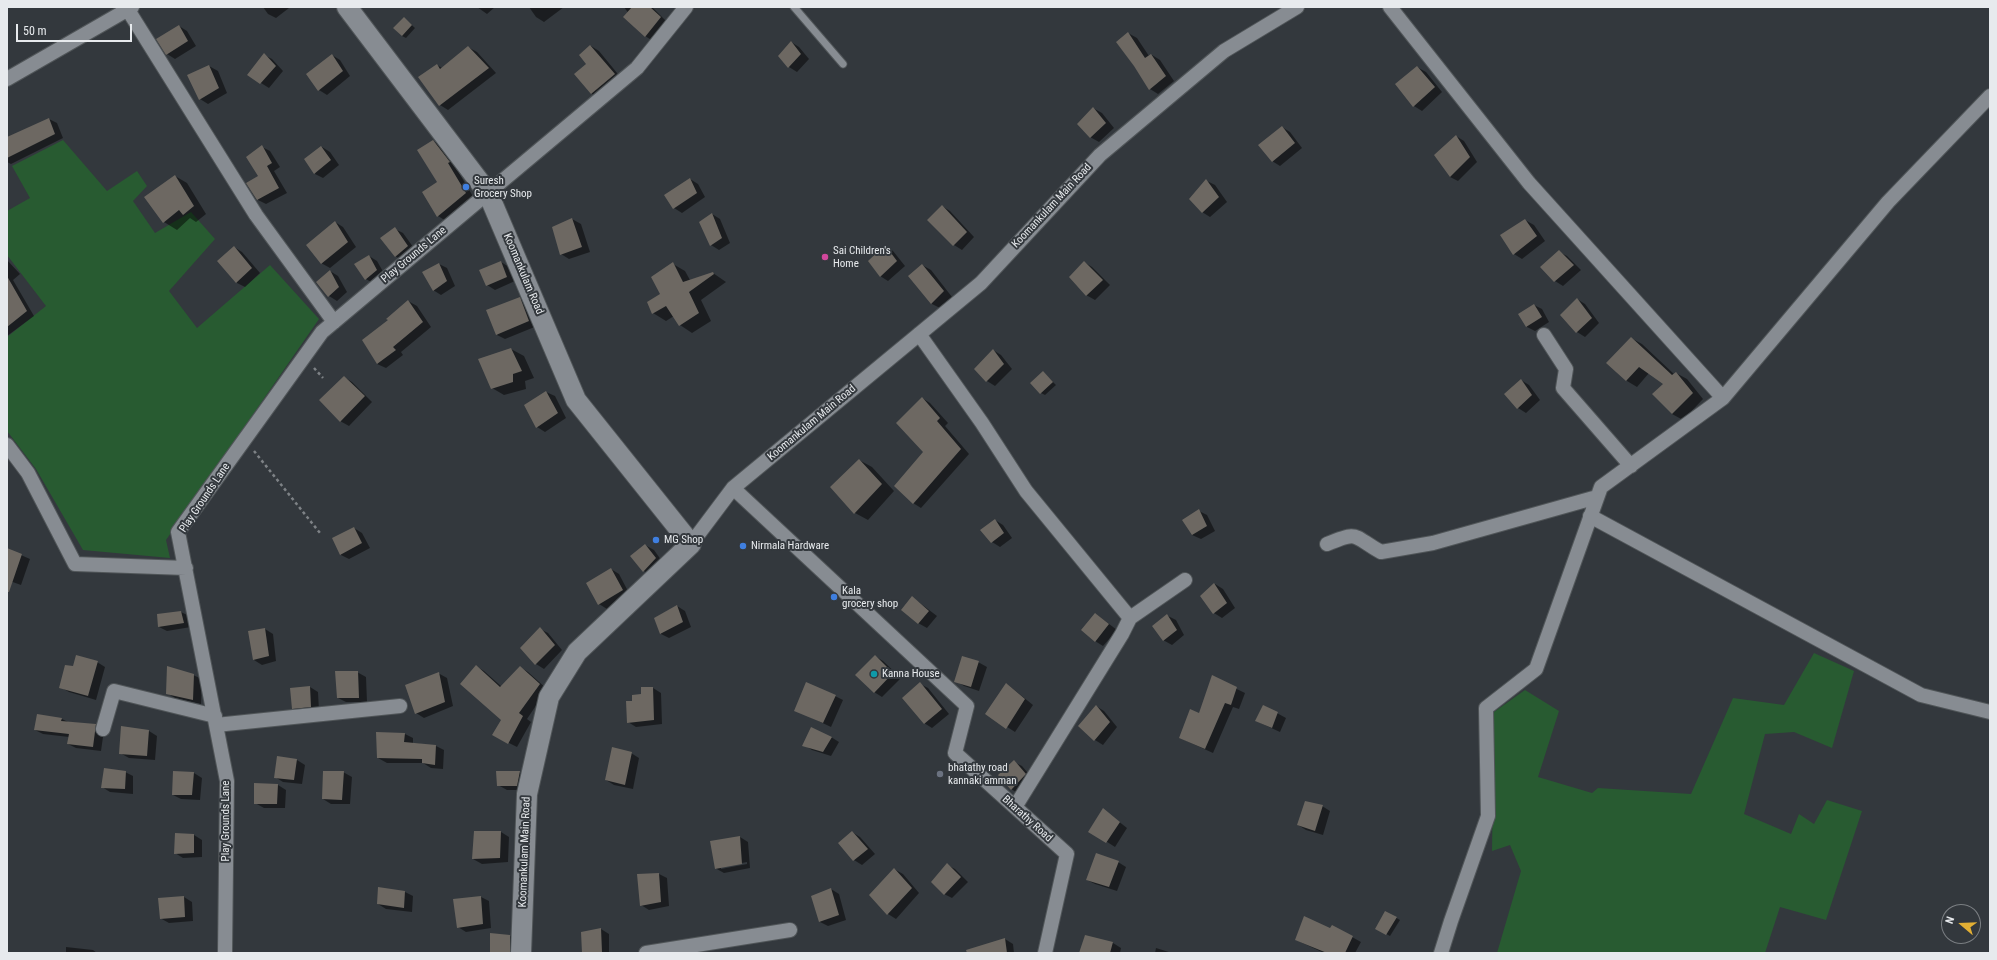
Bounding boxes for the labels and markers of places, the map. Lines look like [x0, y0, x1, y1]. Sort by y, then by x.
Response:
place label: Suresh Grocery Shop [474, 174, 532, 200]
marker: Suresh Grocery Shop [461, 182, 471, 192]
place label: Sai Children's Home [833, 244, 891, 270]
marker: Sai Children's Home [820, 252, 830, 262]
place label: MG Shop [664, 533, 703, 547]
marker: MG Shop [651, 535, 661, 545]
place label: Nirmala Hardware [751, 539, 829, 553]
marker: Nirmala Hardware [738, 541, 748, 551]
place label: Kala grocery shop [842, 584, 898, 610]
marker: Kala grocery shop [829, 592, 839, 602]
place label: Kanna House [882, 667, 940, 681]
marker: Kanna House [869, 669, 879, 679]
place label: bhatathy road kannaki amman [948, 761, 1017, 787]
marker: bhatathy road kannaki amman [935, 769, 945, 779]

